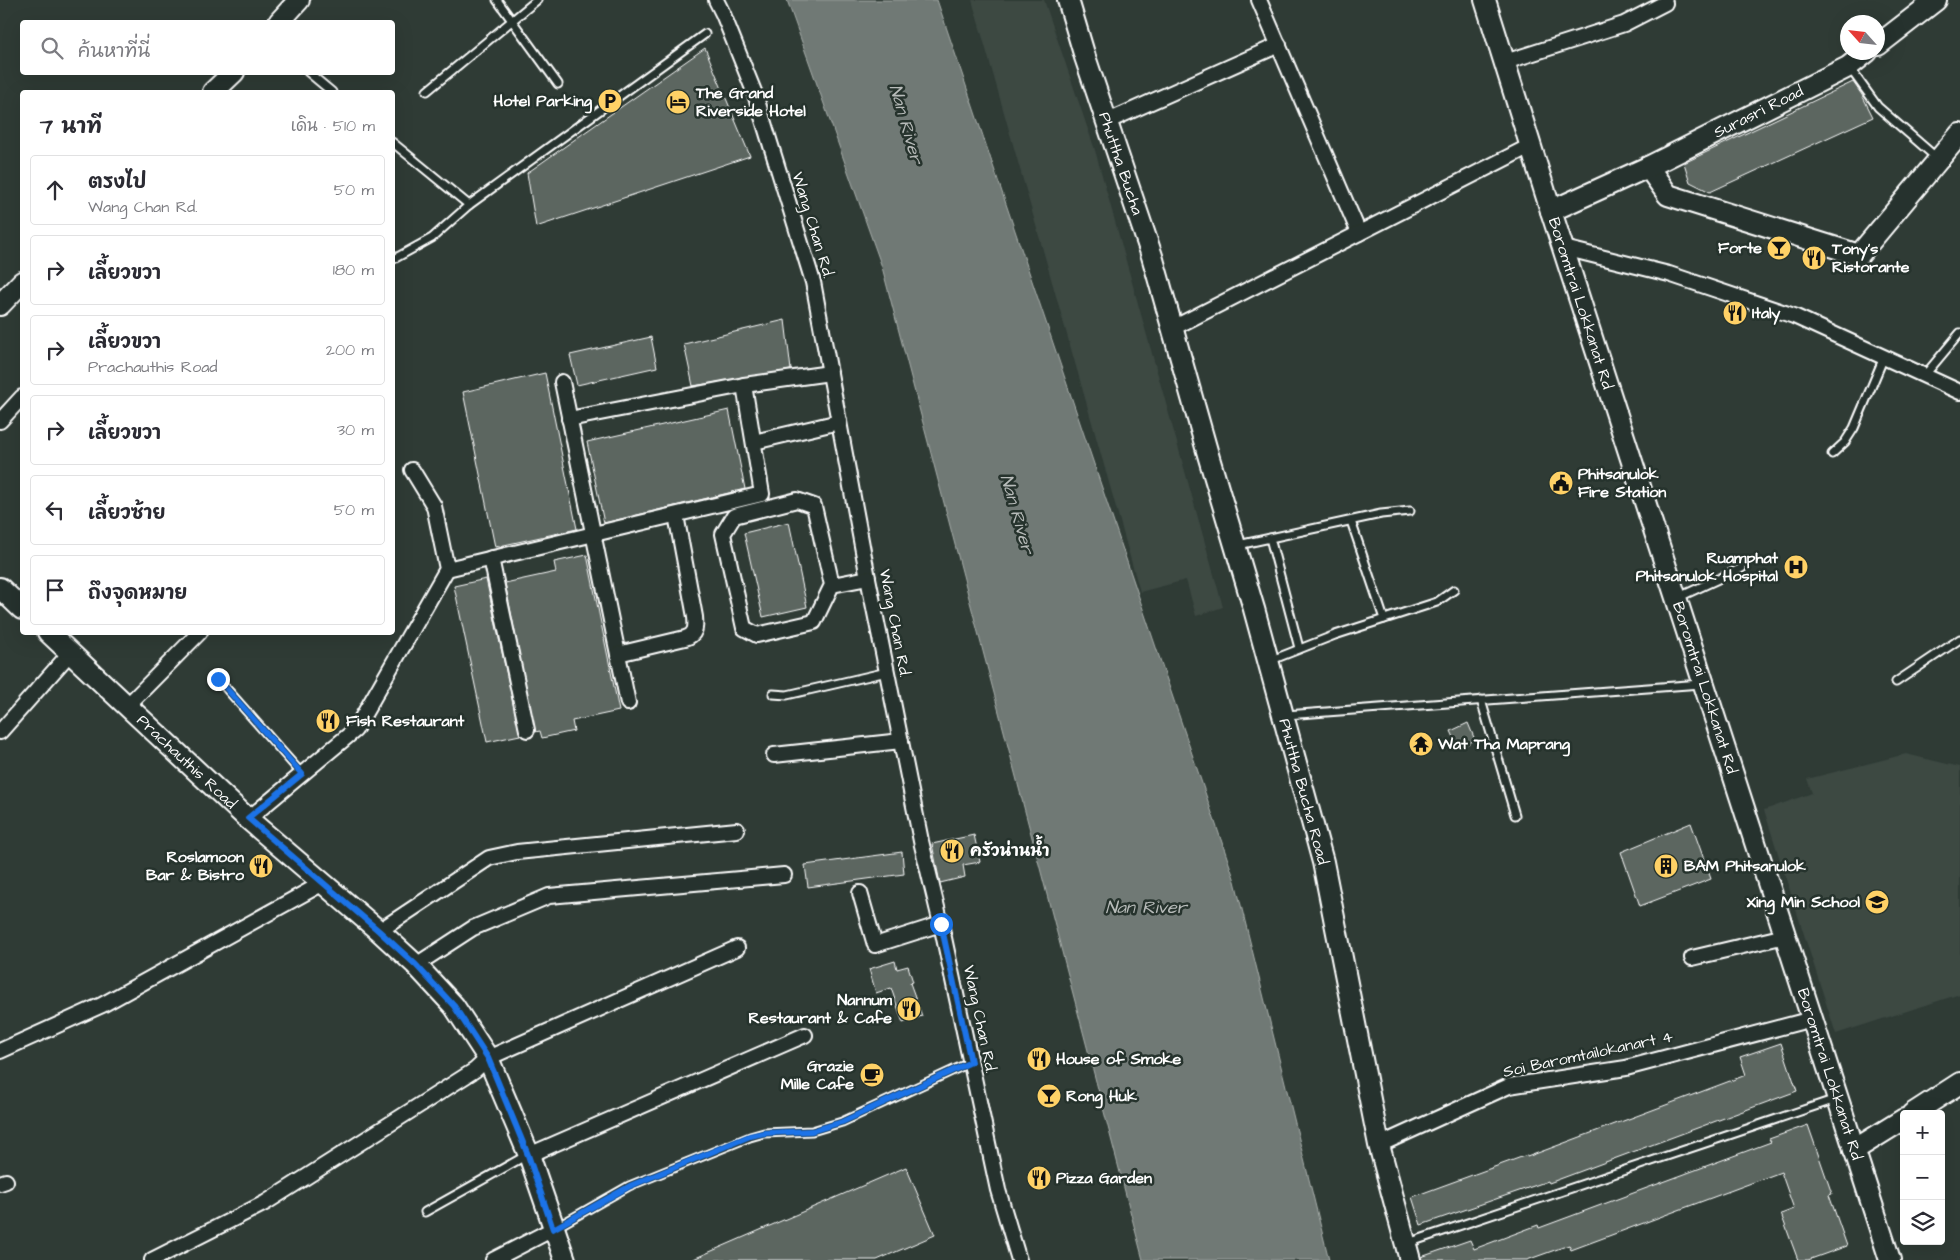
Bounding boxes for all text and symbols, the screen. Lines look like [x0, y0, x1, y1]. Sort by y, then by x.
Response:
north arrow [1840, 15, 1885, 60]
search box [20, 20, 395, 75]
icon: search [38, 34, 66, 62]
text: ค้นหาที่นี่ [78, 38, 150, 65]
street label: Surasri Road [1710, 80, 1807, 143]
place label: The Grand Riverside Hotel [695, 82, 806, 122]
water label: Nan River [883, 82, 930, 168]
parking icon: Hotel Parking [597, 88, 623, 114]
hotel icon: The Grand Riverside Hotel [665, 89, 691, 115]
place label: Hotel Parking [494, 90, 593, 114]
street label: Phuttha Bucha [1093, 109, 1148, 218]
text: 7 นาที [40, 112, 102, 141]
text: เดิน · 510 m [291, 115, 375, 137]
text: ตรงไป [88, 169, 146, 196]
street label: Wang Chan Rd. [786, 169, 840, 281]
icon: ahead [41, 176, 69, 204]
text: 50 m [334, 179, 374, 201]
text: Wang Chan Rd. [88, 196, 198, 218]
street label: Boromtrai Lokkanat Rd [1543, 214, 1619, 392]
bar icon: Forte [1766, 235, 1792, 261]
place label: Forte [1718, 237, 1762, 259]
place label: Tony's Ristorante [1831, 238, 1910, 278]
restaurant icon: Tony's Ristorante [1801, 245, 1827, 271]
icon: right [41, 256, 69, 284]
text: 180 m [333, 259, 374, 281]
text: เลี้ยวขวา [88, 260, 161, 287]
restaurant icon: Italy [1722, 300, 1748, 326]
place label: Italy [1752, 302, 1781, 325]
text: เลี้ยวขวา [88, 329, 161, 356]
icon: right [41, 336, 69, 364]
text: 200 m [326, 339, 374, 361]
text: Prachauthis Road [88, 356, 217, 378]
icon: right [41, 416, 69, 444]
text: 30 m [337, 419, 374, 441]
text: เลี้ยวขวา [88, 420, 161, 447]
place label: Phitsanulok Fire Station [1578, 463, 1666, 503]
public building icon: Phitsanulok Fire Station [1548, 470, 1574, 496]
water label: Nan River [994, 472, 1041, 558]
icon: left [41, 496, 69, 524]
text: 50 m [334, 499, 374, 521]
text: เลี้ยวซ้าย [88, 500, 165, 527]
place label: Ruamphat Phitsanulok Hospital [1636, 547, 1779, 587]
hospital icon: Ruamphat Phitsanulok Hospital [1783, 554, 1809, 580]
street label: Wang Chan Rd. [873, 567, 916, 679]
icon: arrive [41, 576, 69, 604]
text: ถึงจุดหมาย [88, 580, 187, 607]
street label: Boromtrai Lokkanat Rd [1667, 599, 1743, 776]
route end [207, 668, 230, 691]
restaurant icon: Fish Restaurant [315, 708, 341, 734]
street label: Prachauthis Road [132, 710, 242, 814]
place label: Fish Restaurant [346, 710, 465, 732]
street label: Phuttha Bucha Road [1273, 716, 1334, 867]
temple icon: Wat Tha Maprang [1408, 731, 1434, 757]
place label: Wat Tha Maprang [1437, 733, 1571, 757]
place label: ครัวน่านน้ำ [970, 834, 1049, 862]
restaurant icon: ครัวน่านน้ำ [939, 838, 965, 864]
place label: Roslamoon Bar & Bistro [146, 846, 245, 886]
restaurant icon: Roslamoon Bar & Bistro [248, 853, 274, 879]
building icon: BAM Phitsanulok [1653, 853, 1679, 879]
place label: BAM Phitsanulok [1684, 855, 1806, 877]
school or university icon: Xing Min School [1864, 889, 1890, 915]
place label: Xing Min School [1746, 891, 1860, 915]
water label: Nan River [1105, 895, 1189, 920]
route start [930, 913, 953, 936]
street label: Wang Chan Rd. [957, 963, 1002, 1075]
street label: Boromtrai Lokkanat Rd [1792, 985, 1868, 1163]
place label: Nannum Restaurant & Cafe [749, 989, 893, 1029]
restaurant icon: Nannum Restaurant & Cafe [896, 996, 922, 1022]
street label: Soi Baromtailokanart 4 [1501, 1025, 1675, 1083]
restaurant icon: House of Smoke [1026, 1046, 1052, 1072]
place label: House of Smoke [1056, 1048, 1181, 1070]
place label: Grazie Mille Cafe [781, 1055, 854, 1095]
cafe icon: Grazie Mille Cafe [859, 1062, 885, 1088]
bar icon: Rong Huk [1036, 1083, 1062, 1109]
place label: Rong Huk [1066, 1085, 1137, 1109]
map controls [1900, 1110, 1945, 1245]
button: + [1900, 1110, 1945, 1155]
button: − [1900, 1155, 1945, 1200]
restaurant icon: Pizza Garden [1026, 1165, 1052, 1191]
place label: Pizza Garden [1056, 1167, 1152, 1189]
button: layers [1900, 1200, 1945, 1245]

